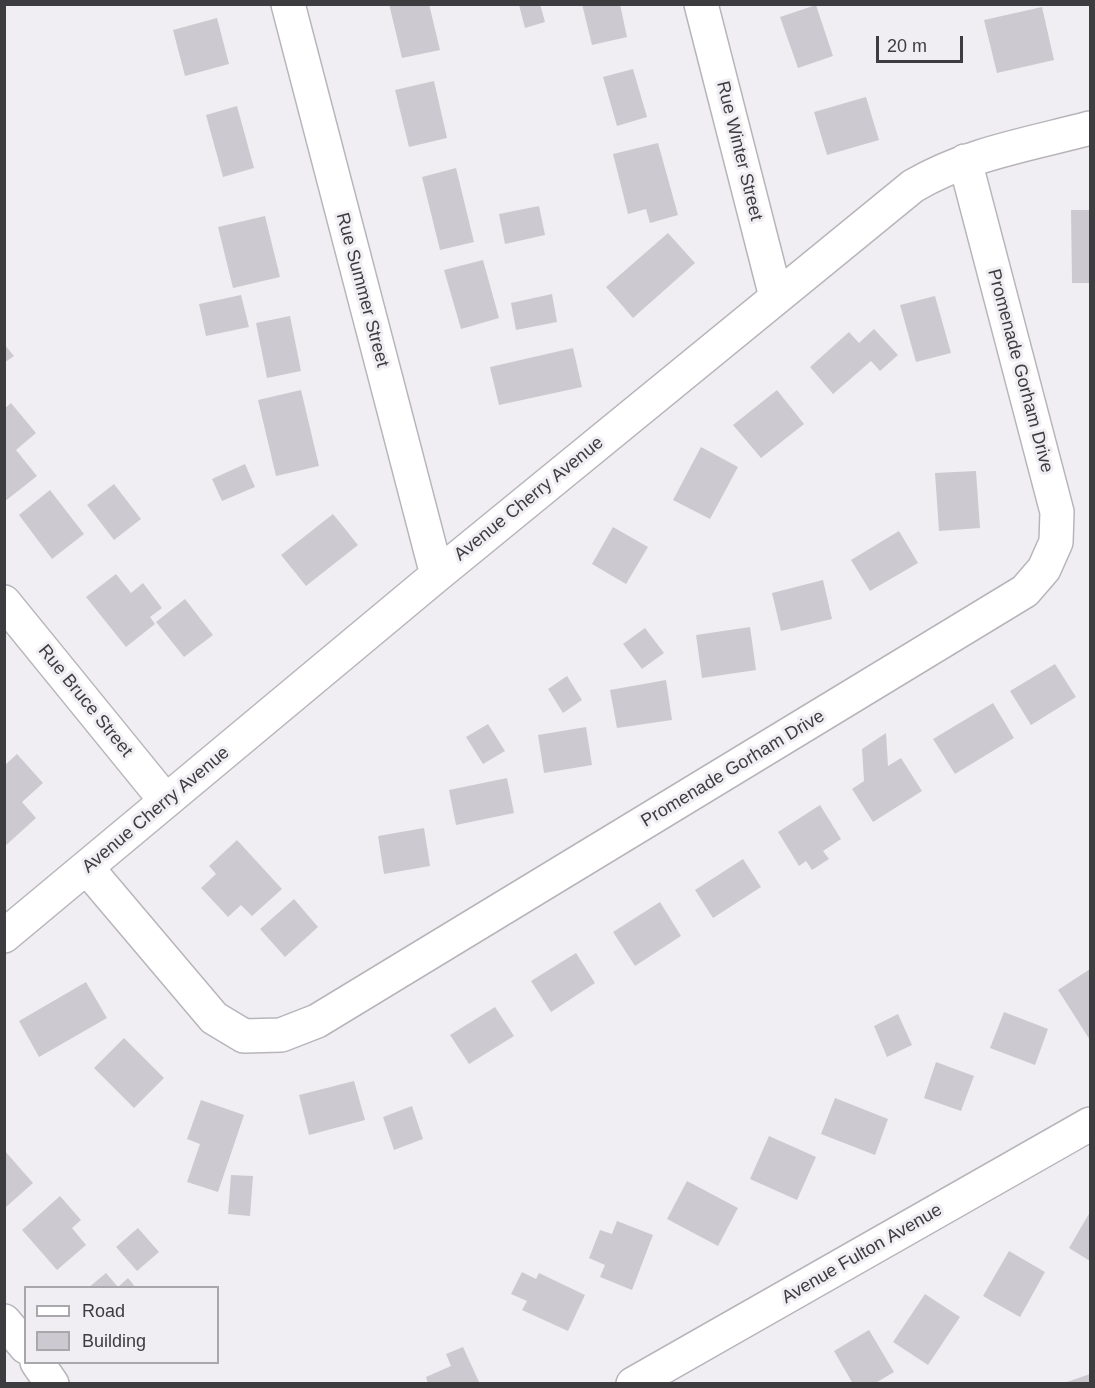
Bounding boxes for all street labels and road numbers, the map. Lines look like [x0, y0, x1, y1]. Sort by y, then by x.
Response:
street label: Rue Winter Street [711, 79, 767, 223]
street label: Rue Summer Street [331, 210, 393, 370]
street label: Promenade Gorham Drive [982, 267, 1058, 475]
street label: Avenue Cherry Avenue [450, 432, 608, 566]
street label: Rue Bruce Street [33, 641, 137, 761]
street label: Promenade Gorham Drive [637, 706, 829, 832]
street label: Avenue Cherry Avenue [78, 742, 234, 878]
street label: Avenue Fulton Avenue [778, 1199, 946, 1309]

